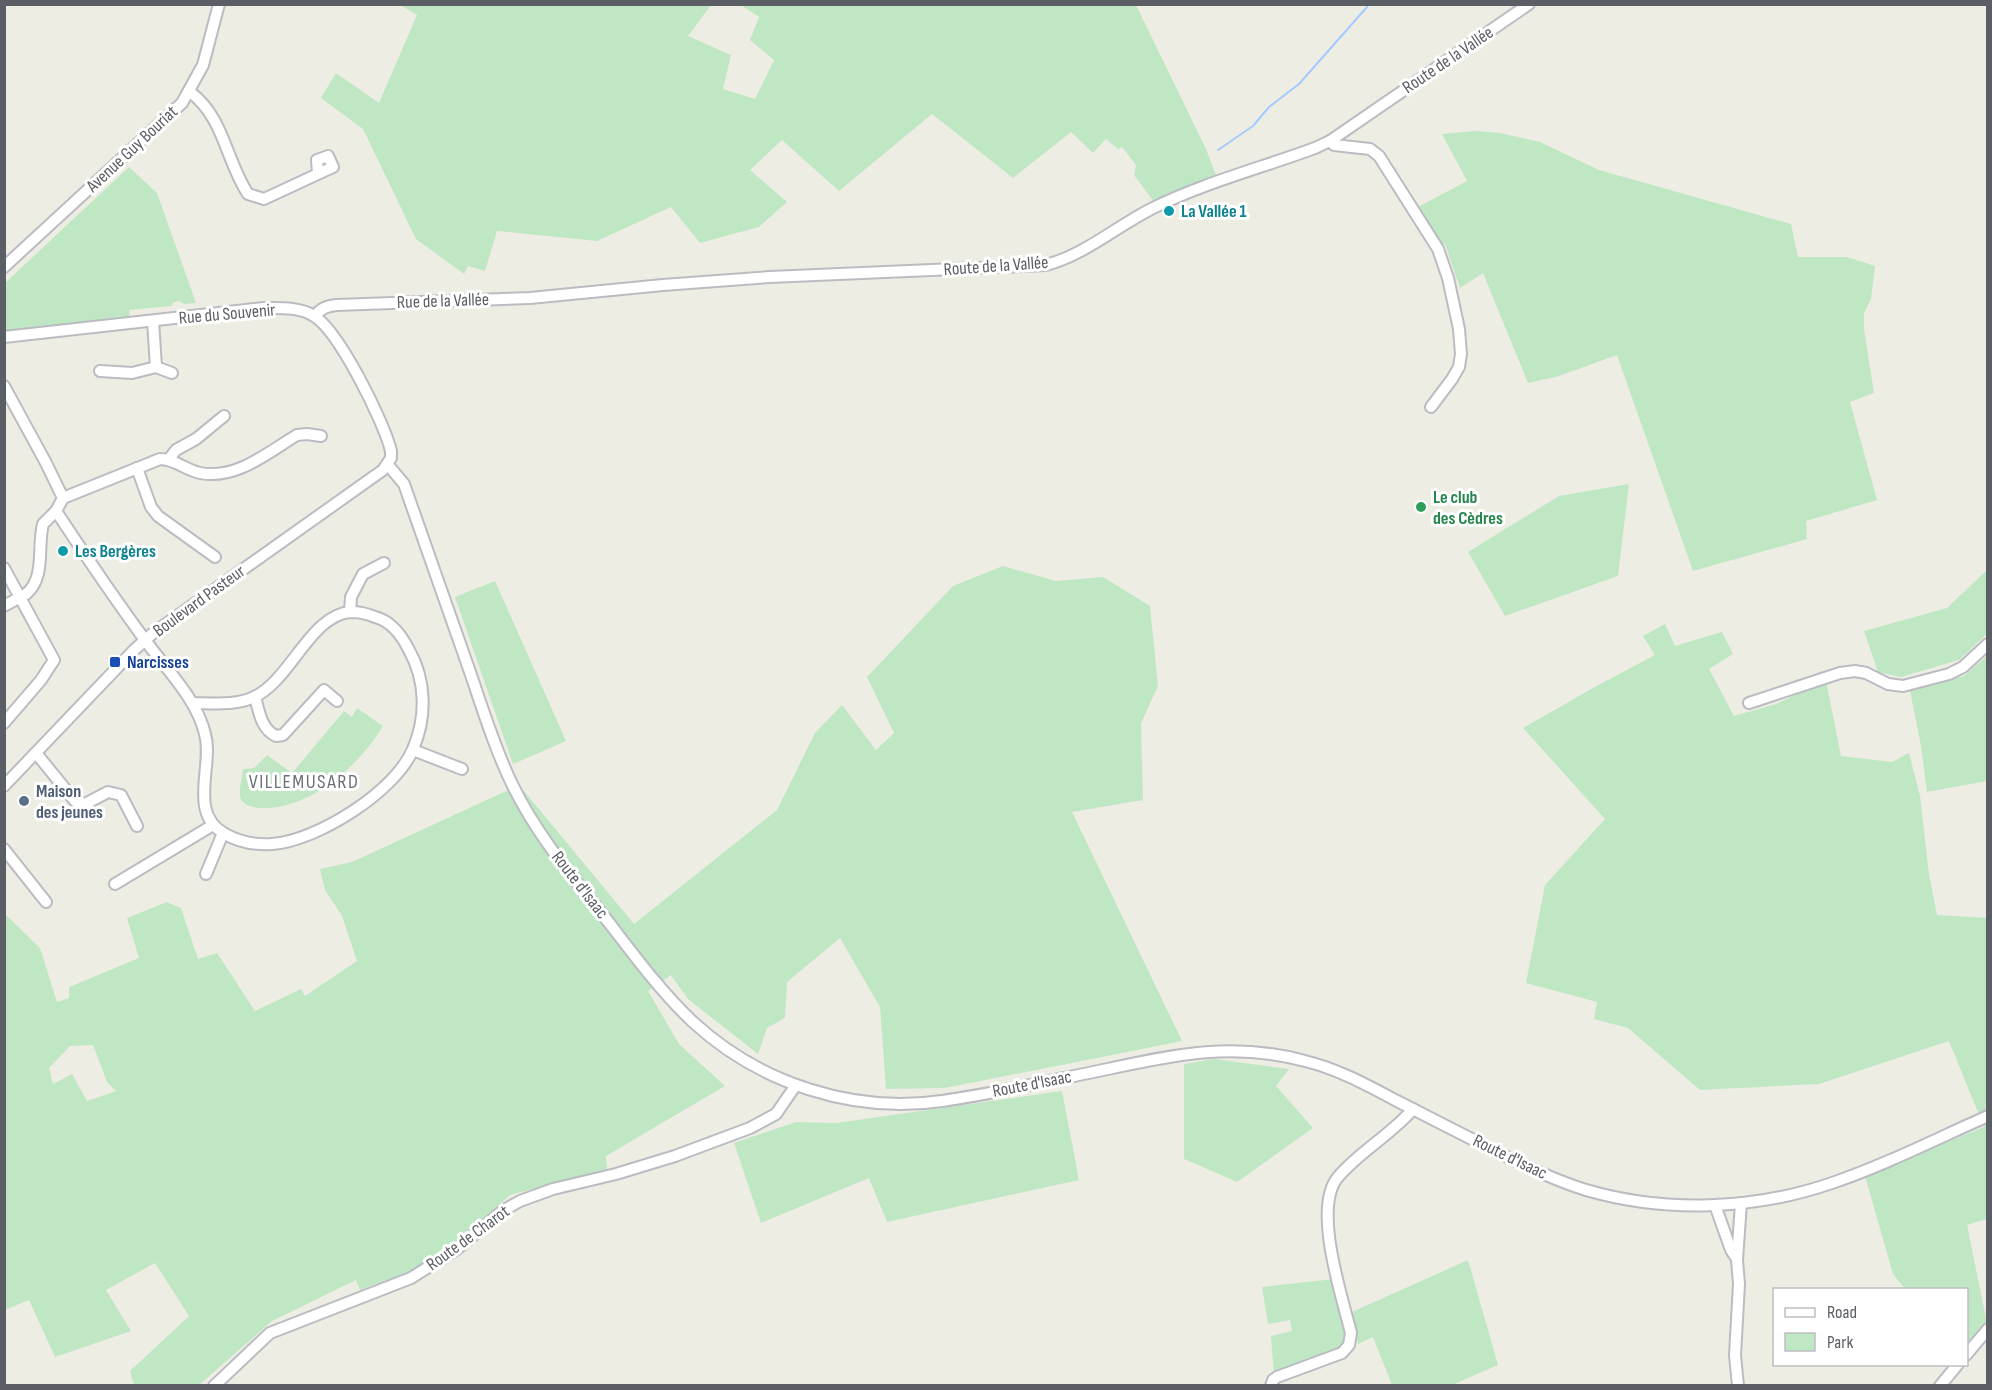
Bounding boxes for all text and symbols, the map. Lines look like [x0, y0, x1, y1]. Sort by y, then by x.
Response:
street label: Route de la Vallée [1399, 22, 1497, 98]
street label: Avenue Guy Bouriat [81, 101, 182, 197]
place label: La Vallée 1 [1181, 201, 1246, 222]
marker: La Vallée 1 [1162, 204, 1176, 218]
street label: Route de la Vallée [943, 252, 1049, 280]
street label: Rue de la Vallée [396, 289, 490, 313]
street label: Rue du Souvenir [178, 299, 276, 329]
place label: Le club des Cèdres [1433, 487, 1503, 529]
marker: Le club des Cèdres [1414, 500, 1428, 514]
place label: Les Bergères [75, 541, 156, 562]
marker: Les Bergères [56, 544, 70, 558]
street label: Boulevard Pasteur [149, 561, 249, 641]
place label: Narcisses [127, 652, 189, 673]
marker: Narcisses [108, 655, 122, 669]
district label: VILLEMUSARD [249, 770, 359, 794]
place label: Maison des jeunes [36, 781, 103, 823]
marker: Maison des jeunes [17, 794, 31, 808]
street label: Route d'Isaac [547, 847, 613, 923]
street label: Route d'Isaac [991, 1066, 1073, 1102]
street label: Route d'Isaac [1469, 1130, 1551, 1184]
street label: Route de Charot [422, 1201, 514, 1275]
legend [1773, 1288, 1968, 1366]
text: Road [1827, 1302, 1857, 1323]
text: Park [1827, 1332, 1853, 1353]

